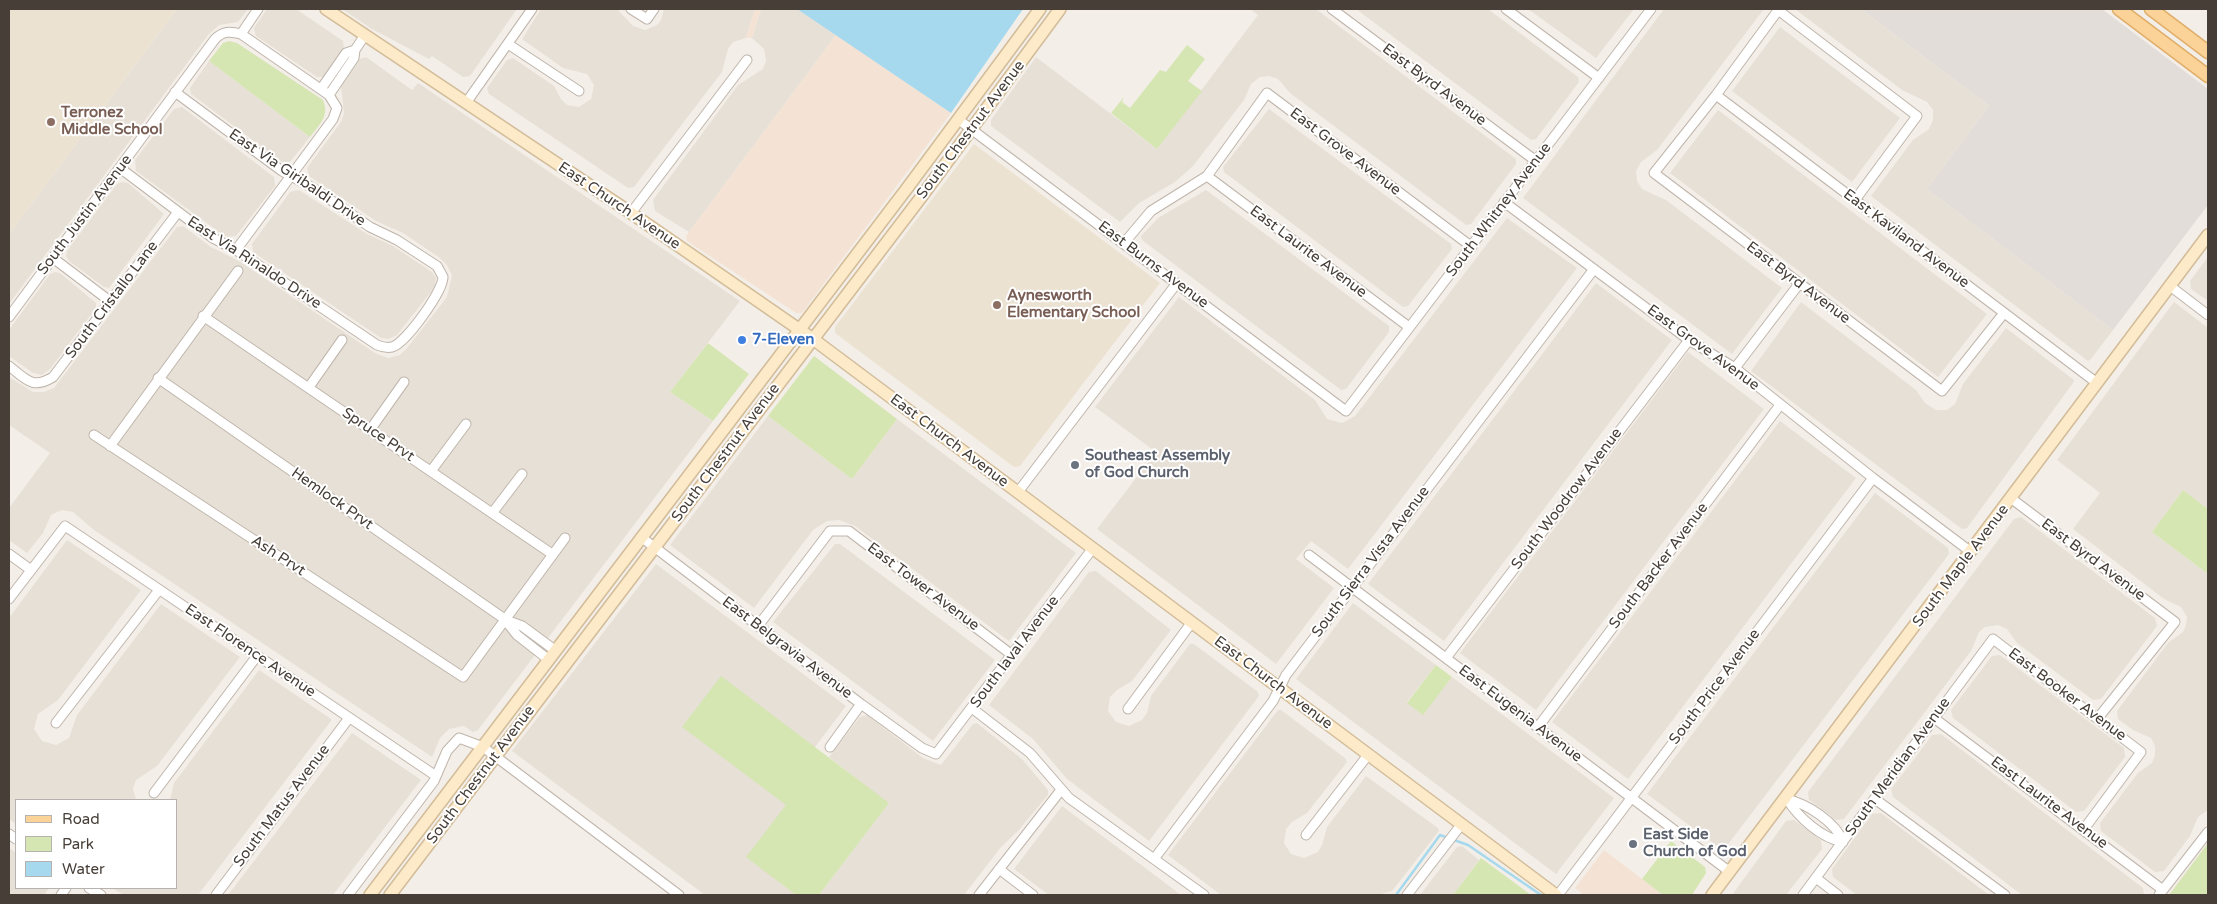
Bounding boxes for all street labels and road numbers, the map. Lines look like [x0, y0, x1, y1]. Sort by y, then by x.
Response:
street label: East Byrd Avenue [1378, 40, 1490, 130]
street label: South Chestnut Avenue [913, 57, 1029, 203]
street label: East Grove Avenue [1286, 104, 1404, 200]
street label: East Via Giribaldi Drive [225, 125, 369, 231]
street label: South Whitney Avenue [1443, 139, 1555, 281]
street label: South Justin Avenue [34, 151, 136, 279]
street label: East Church Avenue [554, 158, 684, 254]
street label: East Kaviland Avenue [1839, 186, 1973, 292]
street label: East Laurite Avenue [1246, 202, 1370, 302]
street label: East Via Rinaldo Drive [184, 213, 324, 313]
street label: East Burns Avenue [1094, 218, 1212, 312]
street label: South Cristallo Lane [62, 238, 162, 362]
street label: East Byrd Avenue [1742, 238, 1854, 328]
street label: East Grove Avenue [1643, 301, 1763, 395]
street label: South Chestnut Avenue [668, 380, 784, 526]
street label: East Church Avenue [886, 391, 1012, 491]
street label: Spruce Prvt [338, 404, 418, 466]
street label: South Woodrow Avenue [1508, 425, 1626, 573]
street label: Hemlock Prvt [288, 464, 376, 534]
street label: South Sierra Vista Avenue [1308, 483, 1434, 641]
street label: South Backer Avenue [1606, 500, 1712, 632]
street label: South Maple Avenue [1909, 501, 2013, 631]
street label: East Byrd Avenue [2037, 515, 2149, 605]
street label: Ash Prvt [247, 532, 309, 580]
street label: East Tower Avenue [863, 539, 983, 635]
street label: South laval Avenue [967, 592, 1063, 712]
street label: East Belgravia Avenue [718, 593, 856, 703]
street label: East Florence Avenue [181, 601, 319, 701]
street label: South Price Avenue [1666, 626, 1764, 748]
street label: East Church Avenue [1210, 633, 1336, 733]
street label: East Booker Avenue [2004, 645, 2130, 745]
street label: East Eugenia Avenue [1455, 662, 1585, 766]
street label: South Meridian Avenue [1842, 694, 1954, 840]
street label: South Chestnut Avenue [423, 702, 539, 848]
street label: South Matus Avenue [230, 741, 334, 871]
street label: East Laurite Avenue [1987, 753, 2111, 853]

